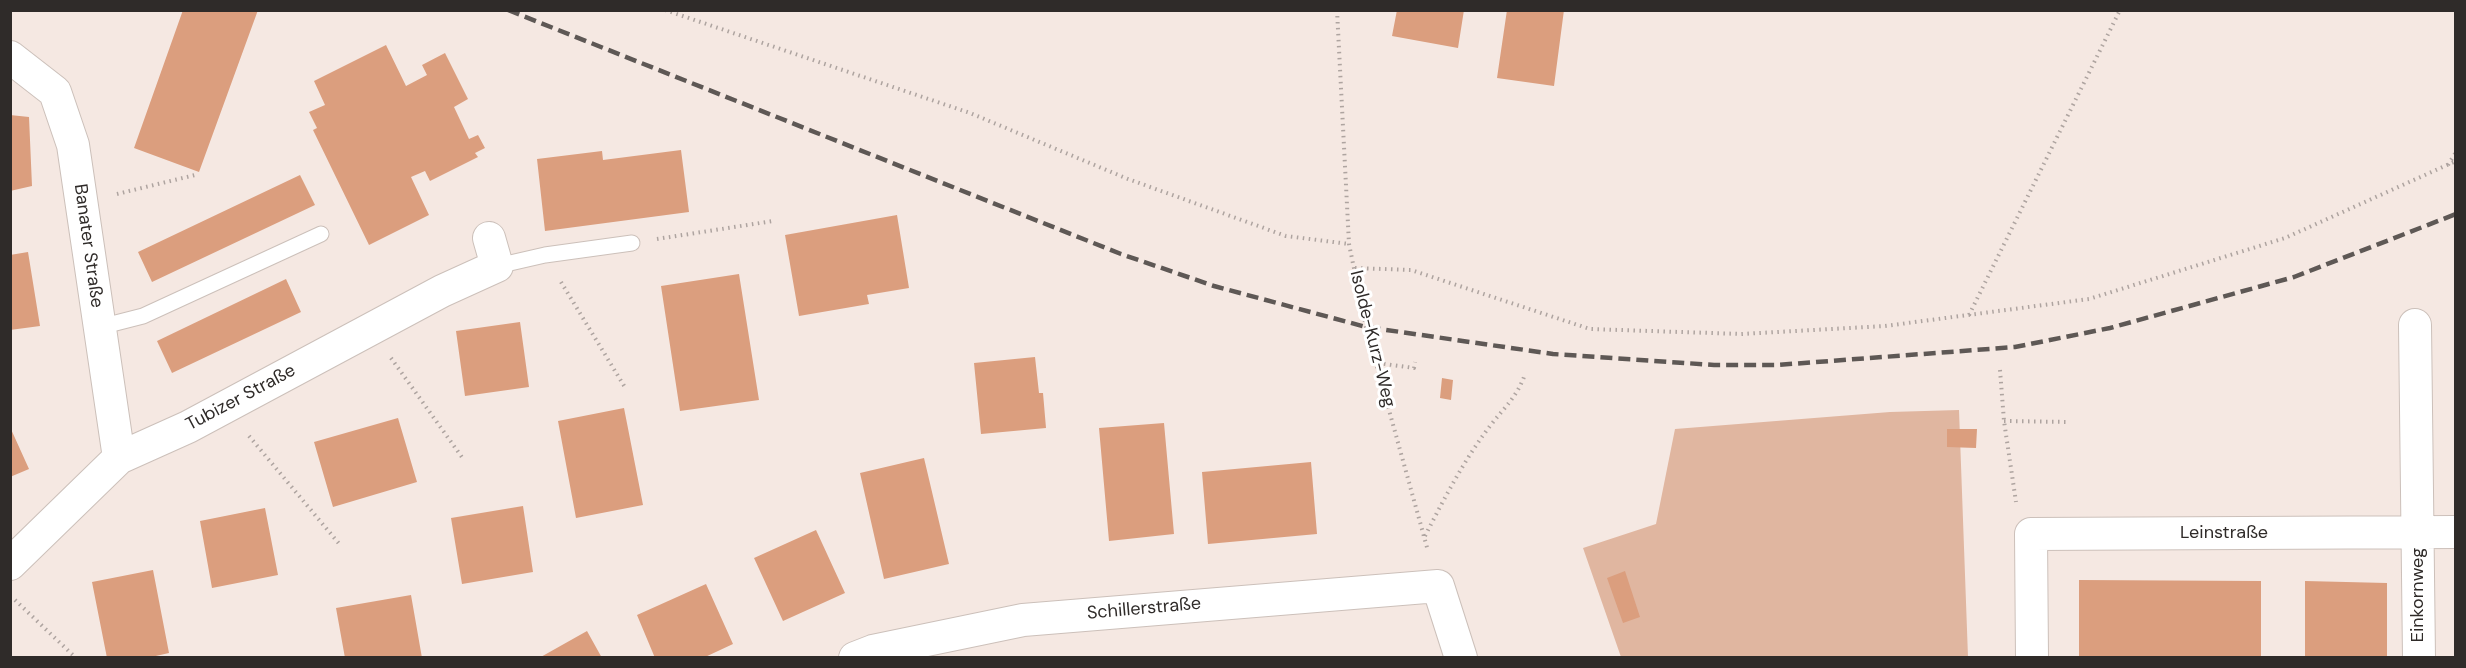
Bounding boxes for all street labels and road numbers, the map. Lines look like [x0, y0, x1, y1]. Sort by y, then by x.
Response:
street label: Banater Straße [69, 183, 107, 309]
street label: Isolde-Kurz-Weg [1345, 268, 1399, 410]
street label: Tubizer Straße [183, 360, 299, 436]
street label: Leinstraße [2180, 522, 2268, 544]
street label: Einkornweg [2407, 548, 2429, 642]
street label: Schillerstraße [1086, 593, 1202, 625]

